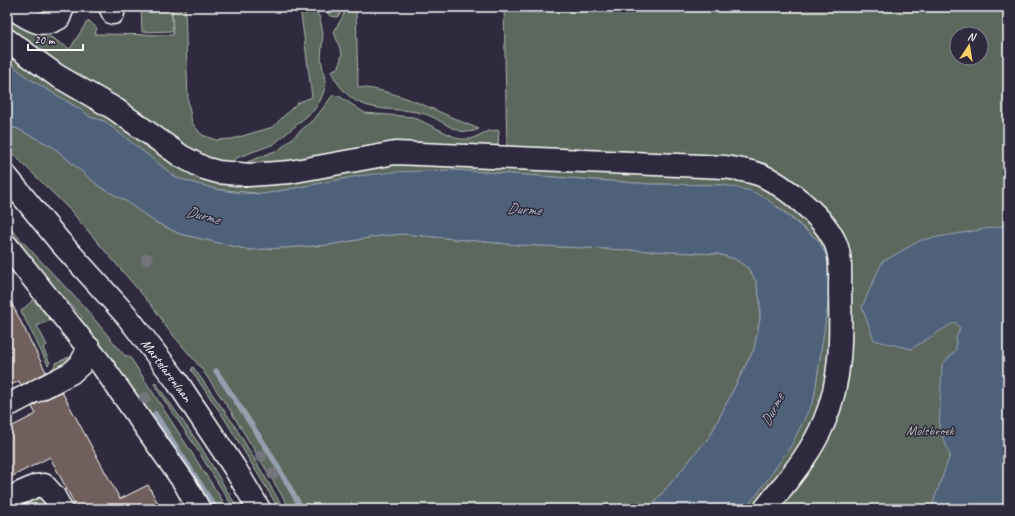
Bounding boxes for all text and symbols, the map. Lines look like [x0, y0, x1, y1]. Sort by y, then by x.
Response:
scale bar [28, 26, 83, 52]
north arrow [949, 26, 989, 66]
text: N [966, 29, 978, 44]
text: 20 m [34, 32, 56, 48]
water label: Durme [506, 199, 544, 220]
water label: Durme [184, 202, 224, 230]
street label: Martelarenlaan [137, 335, 196, 406]
water label: Durme [756, 389, 790, 430]
park label: Molsbroek [906, 422, 955, 439]

